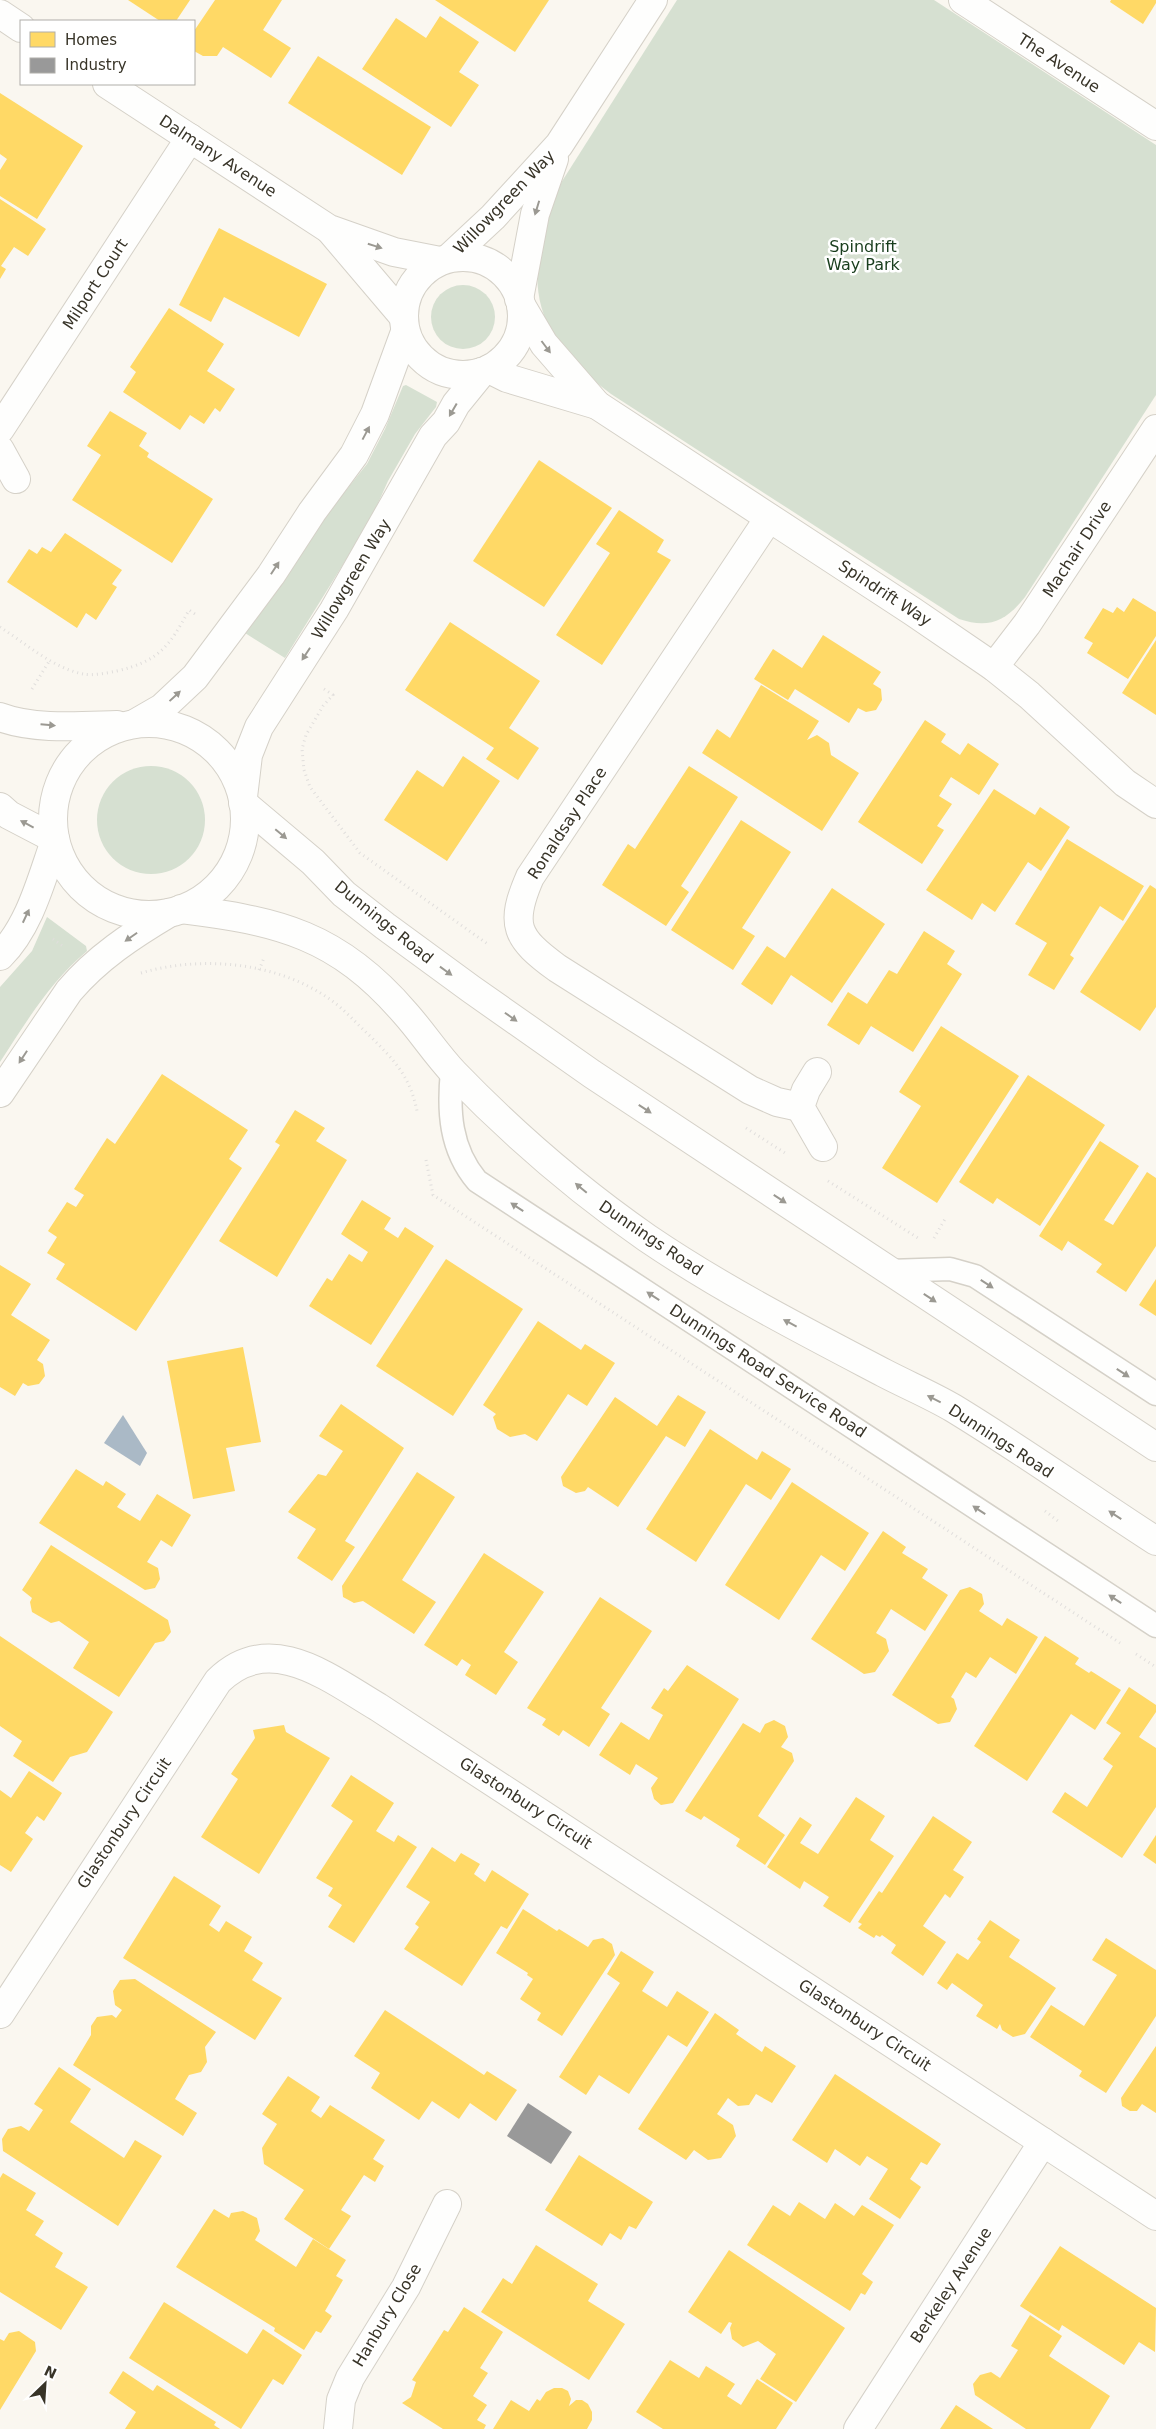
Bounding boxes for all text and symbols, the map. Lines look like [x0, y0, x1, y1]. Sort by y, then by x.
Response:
legend [20, 20, 195, 85]
street label: The Avenue [1013, 29, 1104, 97]
text: Homes [65, 31, 117, 49]
text: Industry [65, 56, 127, 74]
street label: Dalmany Avenue [156, 111, 280, 201]
street label: Willowgreen Way [450, 146, 558, 258]
one-way arrow [533, 201, 541, 216]
street label: Milport Court [59, 235, 131, 333]
park label: Spindrift Way Park [826, 237, 901, 274]
one-way arrow [368, 242, 383, 250]
one-way arrow [541, 340, 552, 353]
one-way arrow [448, 404, 457, 417]
one-way arrow [362, 426, 370, 440]
street label: Machair Drive [1039, 497, 1115, 601]
street label: Willowgreen Way [308, 515, 394, 643]
street label: Spindrift Way [835, 556, 935, 630]
one-way arrow [270, 561, 280, 575]
one-way arrow [301, 647, 310, 661]
one-way arrow [169, 690, 181, 702]
one-way arrow [40, 721, 56, 729]
street label: Ronaldsay Place [524, 763, 610, 883]
one-way arrow [20, 820, 34, 828]
one-way arrow [274, 829, 287, 840]
street label: Dunnings Road [331, 877, 437, 967]
one-way arrow [23, 909, 31, 923]
one-way arrow [124, 932, 137, 942]
one-way arrow [439, 966, 453, 976]
one-way arrow [504, 1012, 518, 1022]
one-way arrow [19, 1050, 28, 1064]
one-way arrow [638, 1104, 651, 1114]
one-way arrow [574, 1182, 587, 1193]
one-way arrow [773, 1194, 787, 1203]
street label: Dunnings Road [596, 1196, 706, 1280]
one-way arrow [510, 1203, 524, 1212]
one-way arrow [980, 1279, 994, 1289]
one-way arrow [646, 1292, 660, 1301]
one-way arrow [923, 1293, 937, 1303]
street label: Dunnings Road Service Road [666, 1300, 870, 1442]
one-way arrow [783, 1319, 798, 1327]
one-way arrow [1116, 1368, 1130, 1377]
one-way arrow [927, 1395, 941, 1403]
street label: Dunnings Road [945, 1400, 1057, 1482]
one-way arrow [973, 1505, 986, 1515]
one-way arrow [1109, 1510, 1122, 1520]
one-way arrow [1109, 1594, 1122, 1604]
street label: Glastonbury Circuit [456, 1753, 596, 1853]
street label: Glastonbury Circuit [73, 1754, 175, 1892]
street label: Glastonbury Circuit [795, 1975, 935, 2075]
street label: Berkeley Avenue [906, 2224, 996, 2346]
street label: Hanbury Close [349, 2260, 425, 2370]
north arrow [20, 2359, 70, 2409]
text: N [42, 2362, 59, 2382]

